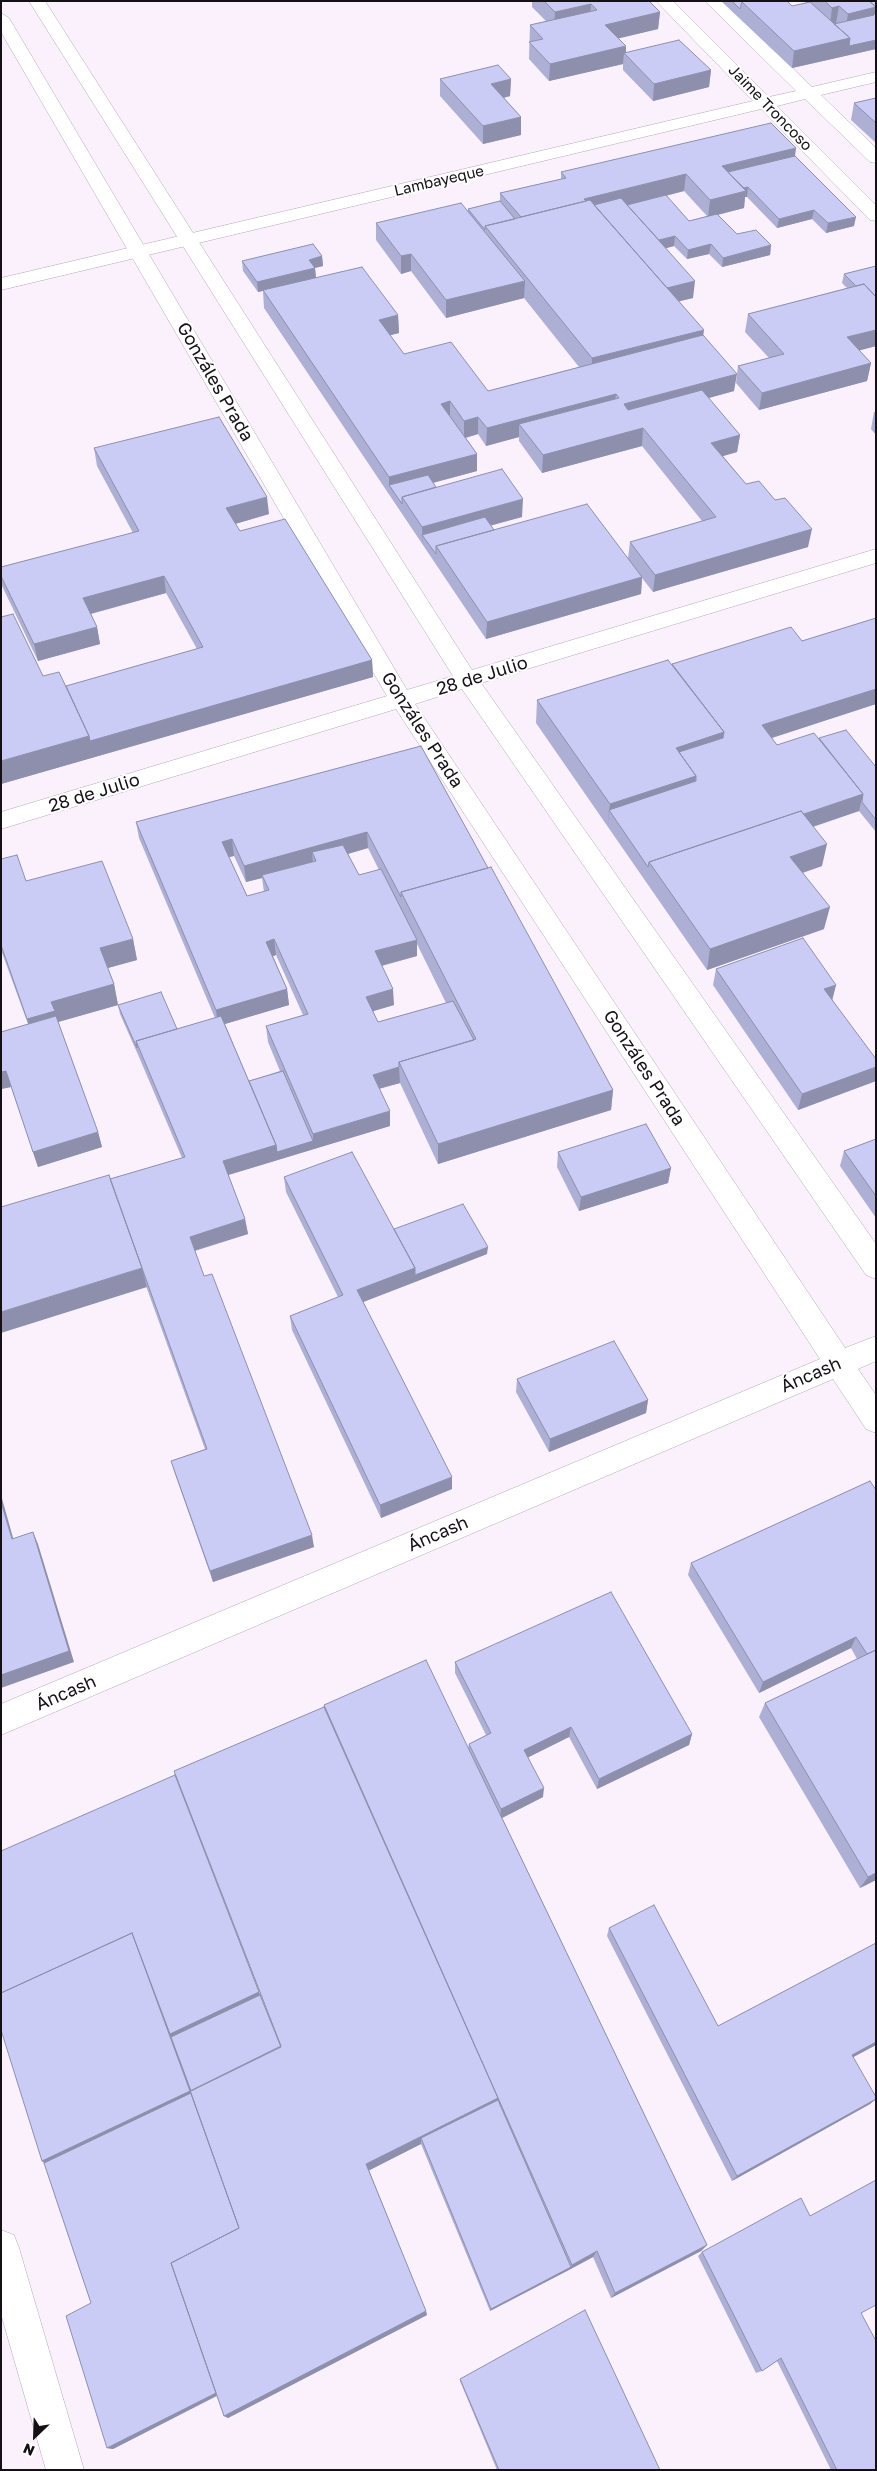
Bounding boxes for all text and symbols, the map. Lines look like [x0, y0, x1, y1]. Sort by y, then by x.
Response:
street label: Jaime Troncoso [724, 61, 816, 155]
street label: Lambayeque [392, 162, 486, 200]
street label: Gonzáles Prada [172, 319, 258, 445]
street label: 28 de Julio [434, 652, 530, 700]
street label: Gonzáles Prada [376, 668, 468, 792]
street label: 28 de Julio [46, 769, 142, 817]
street label: Gonzáles Prada [598, 1006, 690, 1130]
street label: Áncash [777, 1353, 845, 1397]
street label: Áncash [404, 1512, 472, 1556]
street label: Áncash [32, 1671, 100, 1715]
north arrow [10, 2411, 60, 2461]
text: N [20, 2440, 37, 2460]

